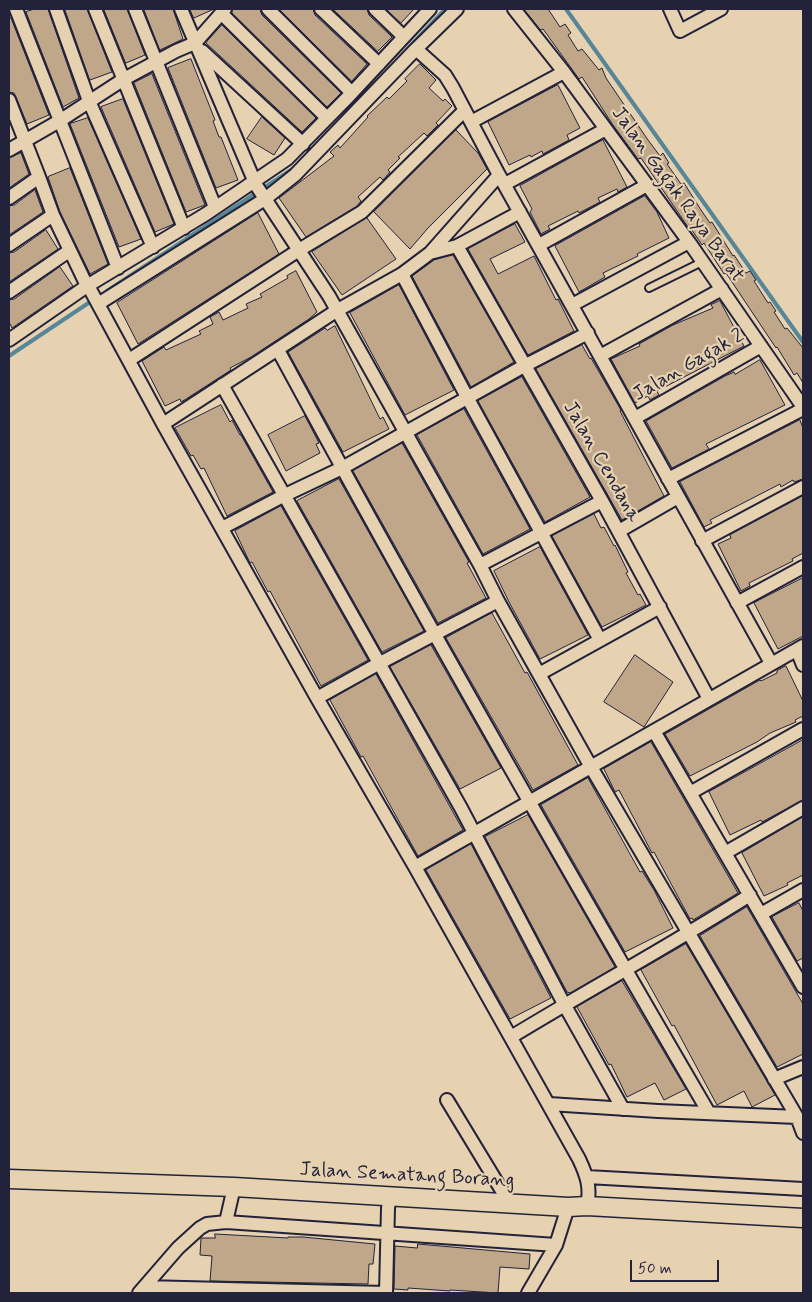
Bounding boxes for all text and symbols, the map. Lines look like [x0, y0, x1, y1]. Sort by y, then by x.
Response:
street label: Jalan Gagak Raya Barat [605, 103, 749, 287]
street label: Jalan Gagak 2 [629, 324, 749, 408]
street label: Jalan Cendana [557, 398, 645, 526]
street label: Jalan Sematang Borang [299, 1158, 515, 1194]
scale bar [632, 1250, 721, 1282]
text: 50 m [638, 1259, 672, 1279]

